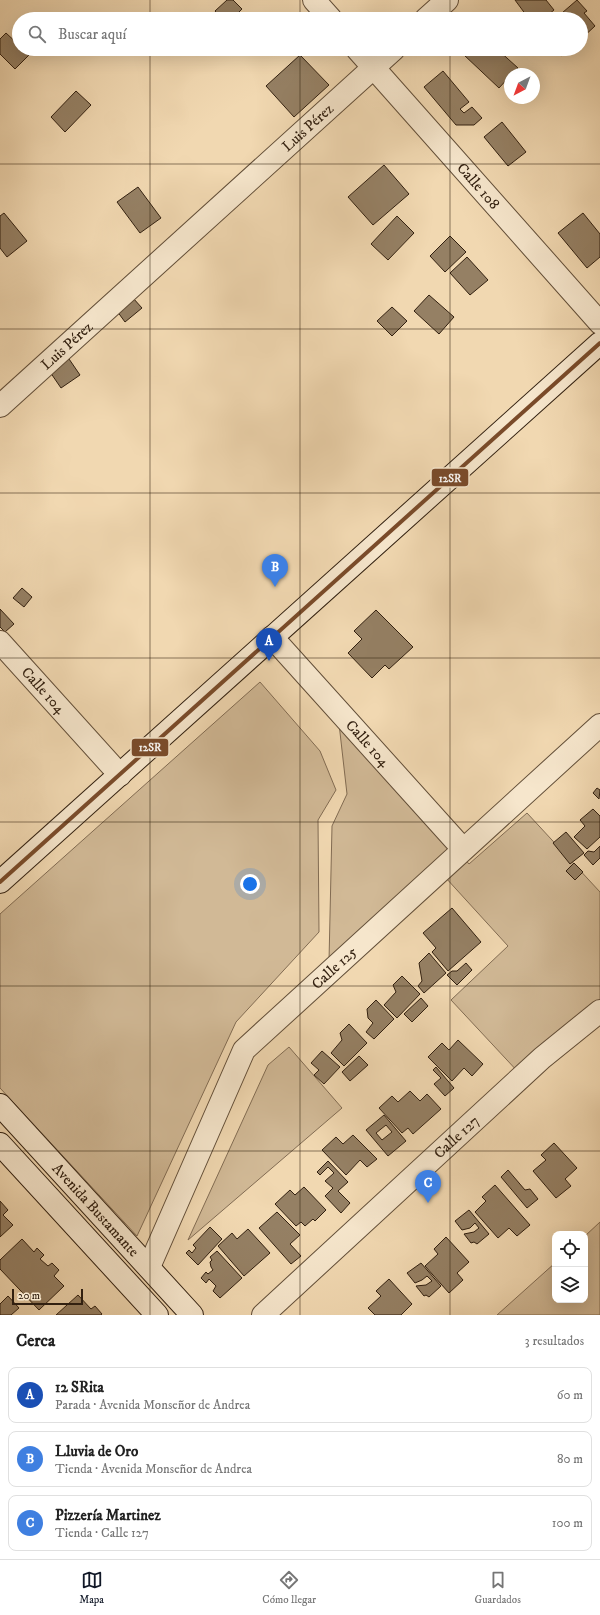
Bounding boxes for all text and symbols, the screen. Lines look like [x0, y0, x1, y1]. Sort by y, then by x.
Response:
search box [12, 12, 588, 56]
icon: search [26, 23, 48, 45]
text: Buscar aquí [58, 25, 126, 44]
north arrow [504, 68, 540, 104]
street label: Luis Pérez [278, 99, 338, 156]
street label: Calle 108 [453, 159, 504, 213]
street label: Luis Pérez [37, 317, 97, 374]
line badge: 12SR [431, 468, 469, 487]
text: 12SR [439, 472, 462, 486]
pin: B [262, 554, 288, 587]
pin: A [256, 628, 282, 661]
street label: Calle 104 [17, 663, 70, 718]
street label: Calle 104 [342, 716, 394, 771]
line badge: 12SR [131, 738, 169, 757]
text: 12SR [139, 741, 162, 755]
your location [240, 874, 260, 894]
street label: Calle 125 [307, 942, 361, 993]
street label: Calle 127 [430, 1111, 483, 1163]
street label: Avenida Bustamante [48, 1159, 143, 1261]
pin: C [415, 1170, 441, 1203]
map controls [552, 1231, 588, 1303]
button: locate [552, 1231, 588, 1267]
button: layers [552, 1267, 588, 1303]
scale bar [12, 1287, 83, 1306]
text: 20 m [18, 1289, 40, 1303]
text: Cerca [16, 1330, 55, 1352]
text: 3 resultados [525, 1333, 584, 1349]
text: 12 SRita [55, 1378, 104, 1397]
text: A [26, 1387, 34, 1403]
text: 60 m [557, 1387, 583, 1403]
text: Parada · Avenida Monseñor de Andrea [55, 1397, 250, 1413]
text: Lluvia de Oro [55, 1442, 138, 1461]
text: B [26, 1451, 34, 1467]
text: 80 m [557, 1451, 583, 1467]
text: Tienda · Avenida Monseñor de Andrea [55, 1461, 252, 1477]
text: Pizzería Martinez [55, 1506, 161, 1525]
text: C [26, 1515, 34, 1531]
text: 100 m [552, 1515, 583, 1531]
text: Tienda · Calle 127 [55, 1525, 149, 1541]
tab: Mapa [79, 1569, 104, 1607]
tab: Cómo llegar [262, 1569, 316, 1607]
tab: Guardados [474, 1569, 521, 1607]

